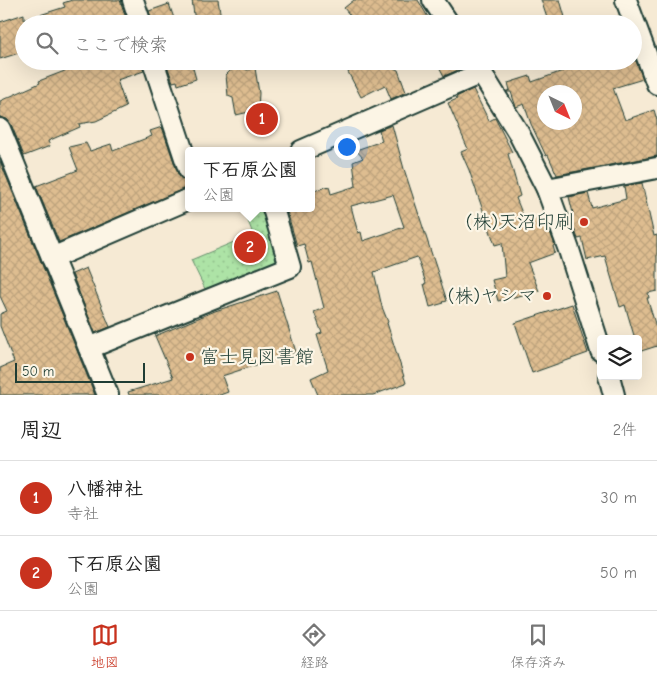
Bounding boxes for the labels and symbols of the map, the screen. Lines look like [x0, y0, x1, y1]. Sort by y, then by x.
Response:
north arrow [537, 85, 582, 130]
pin: 1 [246, 100, 278, 138]
your location [334, 134, 360, 160]
place label: (株)天沼印刷 [466, 211, 574, 233]
marker: (株)天沼印刷 [578, 216, 590, 228]
pin: 2 [234, 228, 266, 266]
place label: (株)ヤシマ [448, 285, 537, 307]
marker: (株)ヤシマ [541, 290, 553, 302]
place label: 富士見図書館 [200, 346, 314, 368]
marker: 富士見図書館 [184, 351, 196, 363]
scale bar [15, 360, 145, 383]

